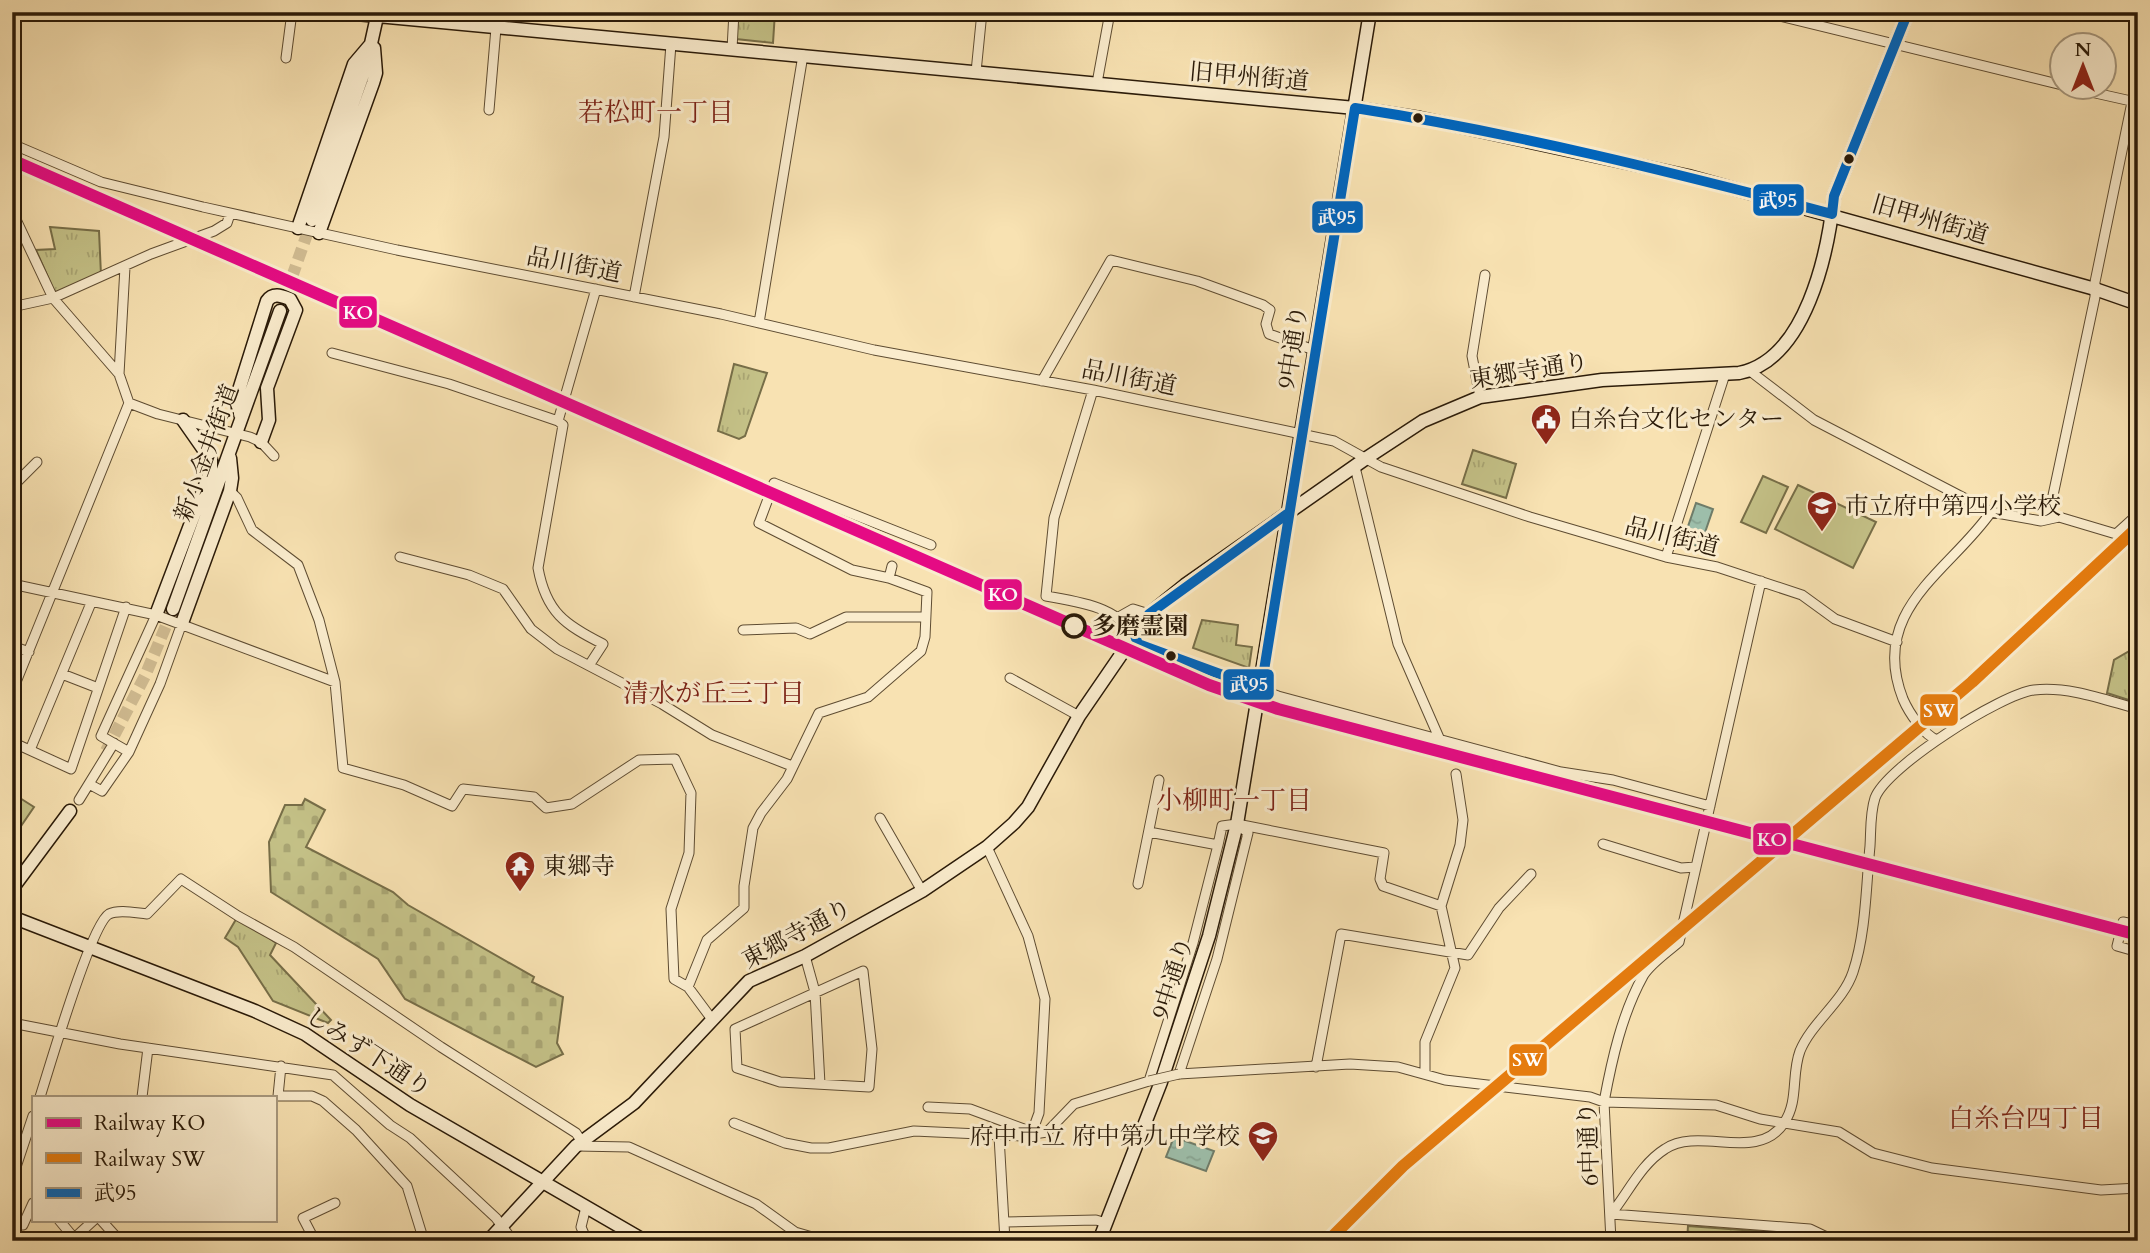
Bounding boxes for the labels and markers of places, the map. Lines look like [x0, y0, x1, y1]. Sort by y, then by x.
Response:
unlabelled marker [1411, 111, 1425, 125]
unlabelled marker [1842, 152, 1856, 166]
public building icon: 白糸台文化センター [1529, 402, 1563, 446]
place label: 白糸台文化センター [1569, 403, 1784, 436]
school or university icon: 市立府中第四小学校 [1805, 489, 1839, 533]
place label: 市立府中第四小学校 [1845, 490, 2061, 523]
place label: 多磨霊園 [1092, 610, 1188, 643]
marker: 多磨霊園 [1062, 614, 1086, 638]
unlabelled marker [1164, 649, 1178, 663]
temple icon: 東郷寺 [503, 849, 537, 893]
place label: 東郷寺 [543, 850, 615, 883]
school or university icon: 府中市立 府中第九中学校 [1246, 1119, 1280, 1163]
place label: 府中市立 府中第九中学校 [970, 1120, 1240, 1153]

